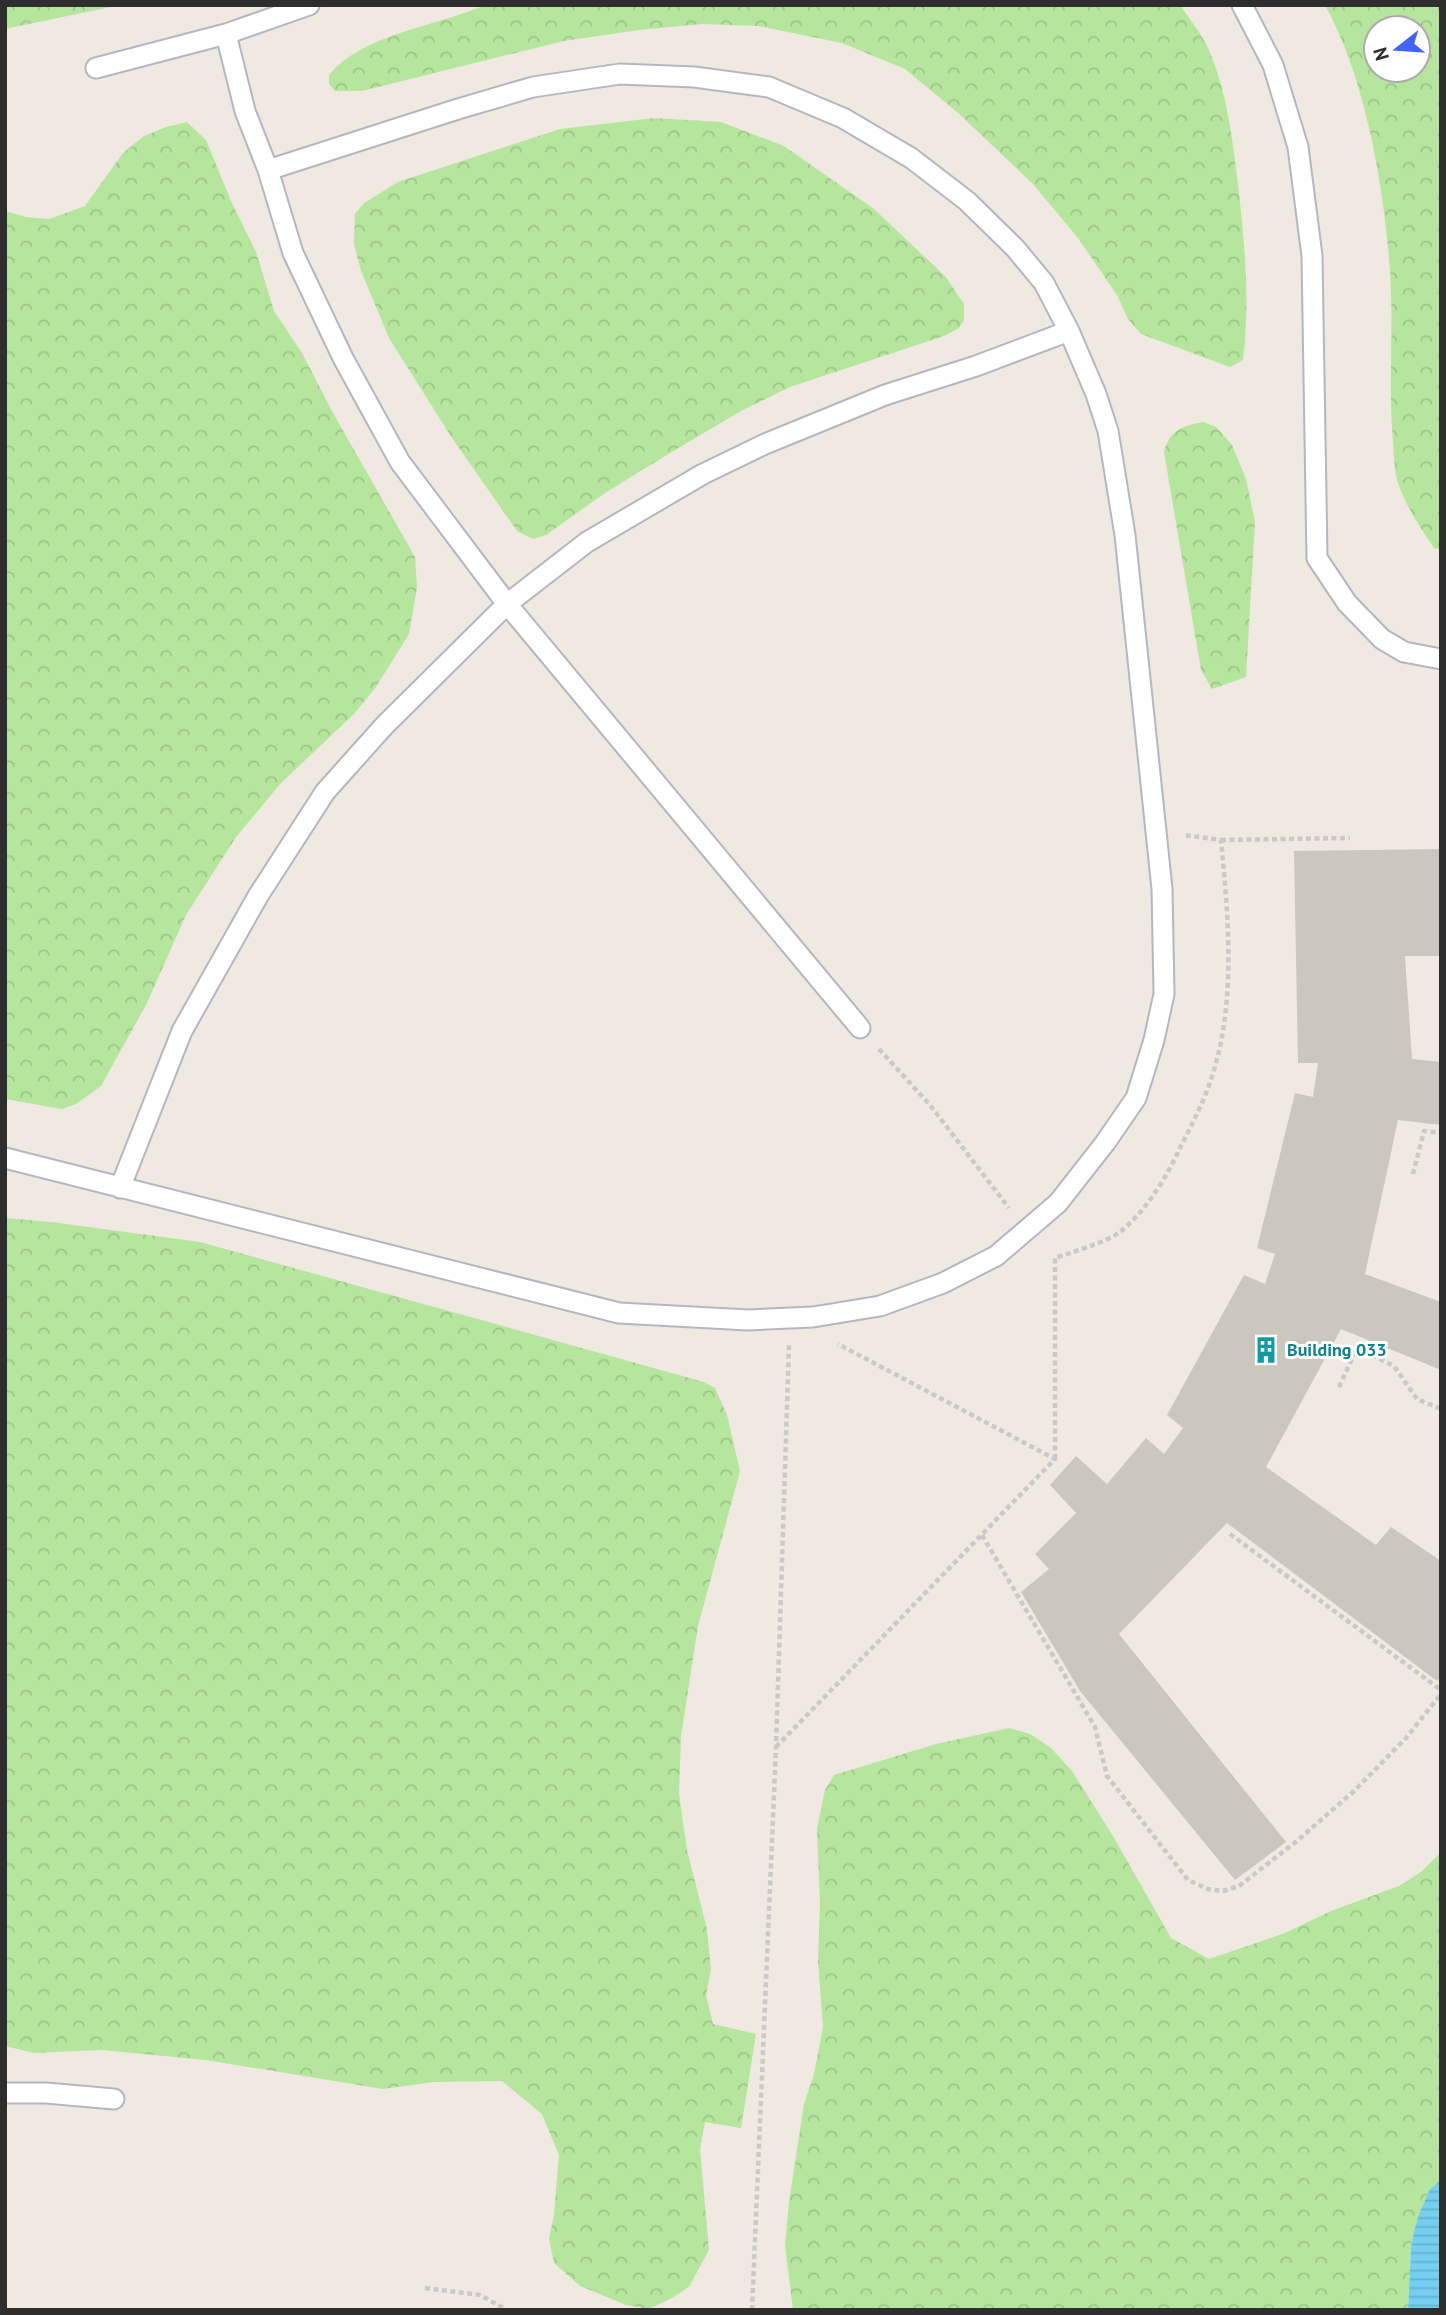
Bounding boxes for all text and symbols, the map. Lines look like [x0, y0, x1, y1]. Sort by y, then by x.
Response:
north arrow [1362, 14, 1432, 84]
text: N [1367, 44, 1394, 63]
building icon: Building 033 [1251, 1335, 1281, 1365]
place label: Building 033 [1287, 1338, 1387, 1361]

